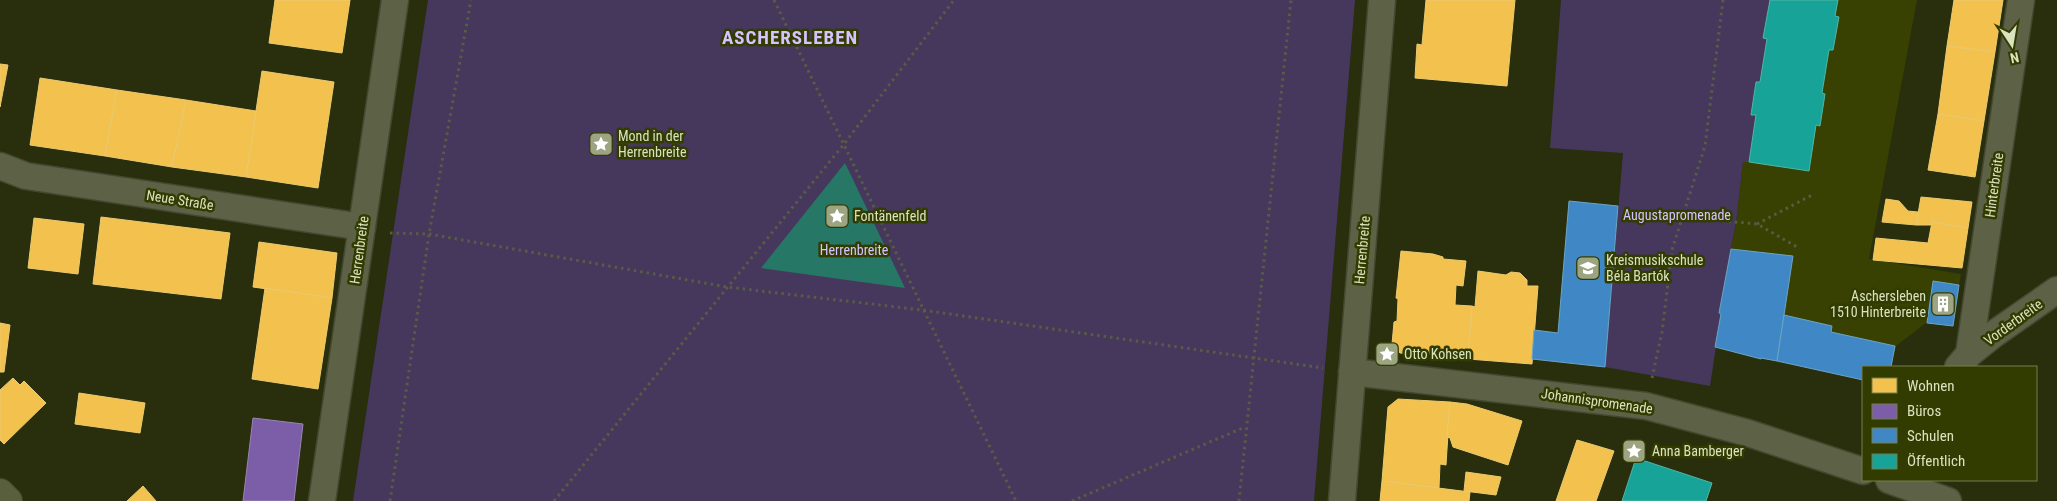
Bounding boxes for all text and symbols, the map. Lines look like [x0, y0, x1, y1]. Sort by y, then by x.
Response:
north arrow [1987, 20, 2037, 70]
district label: ASCHERSLEBEN [722, 26, 858, 49]
text: N [2009, 49, 2021, 66]
place label: Mond in der Herrenbreite [618, 128, 687, 160]
place icon: Mond in der Herrenbreite [588, 131, 614, 157]
street label: Hinterbreite [1982, 151, 2007, 218]
street label: Neue Straße [145, 187, 215, 213]
place icon: Fontänenfeld [824, 203, 850, 229]
park label: Augustapromenade [1623, 207, 1731, 223]
place label: Fontänenfeld [854, 208, 926, 224]
street label: Herrenbreite [346, 215, 372, 285]
street label: Herrenbreite [1351, 215, 1373, 285]
park label: Herrenbreite [820, 242, 889, 258]
place label: Kreismusikschule Béla Bartók [1606, 252, 1704, 284]
school or university icon: Kreismusikschule Béla Bartók [1575, 255, 1601, 281]
place label: Aschersleben 1510 Hinterbreite [1830, 288, 1926, 320]
building icon: Aschersleben 1510 Hinterbreite [1930, 291, 1956, 317]
street label: Vorderbreite [1981, 295, 2046, 348]
place icon: Otto Kohsen [1374, 341, 1400, 367]
place label: Otto Kohsen [1404, 346, 1472, 362]
legend [1862, 366, 2037, 481]
text: Wohnen [1907, 377, 1955, 395]
street label: Johannispromenade [1540, 385, 1654, 417]
text: Büros [1907, 402, 1941, 420]
text: Schulen [1907, 427, 1954, 445]
place icon: Anna Bamberger [1621, 438, 1647, 464]
place label: Anna Bamberger [1652, 443, 1744, 459]
text: Öffentlich [1907, 452, 1965, 470]

